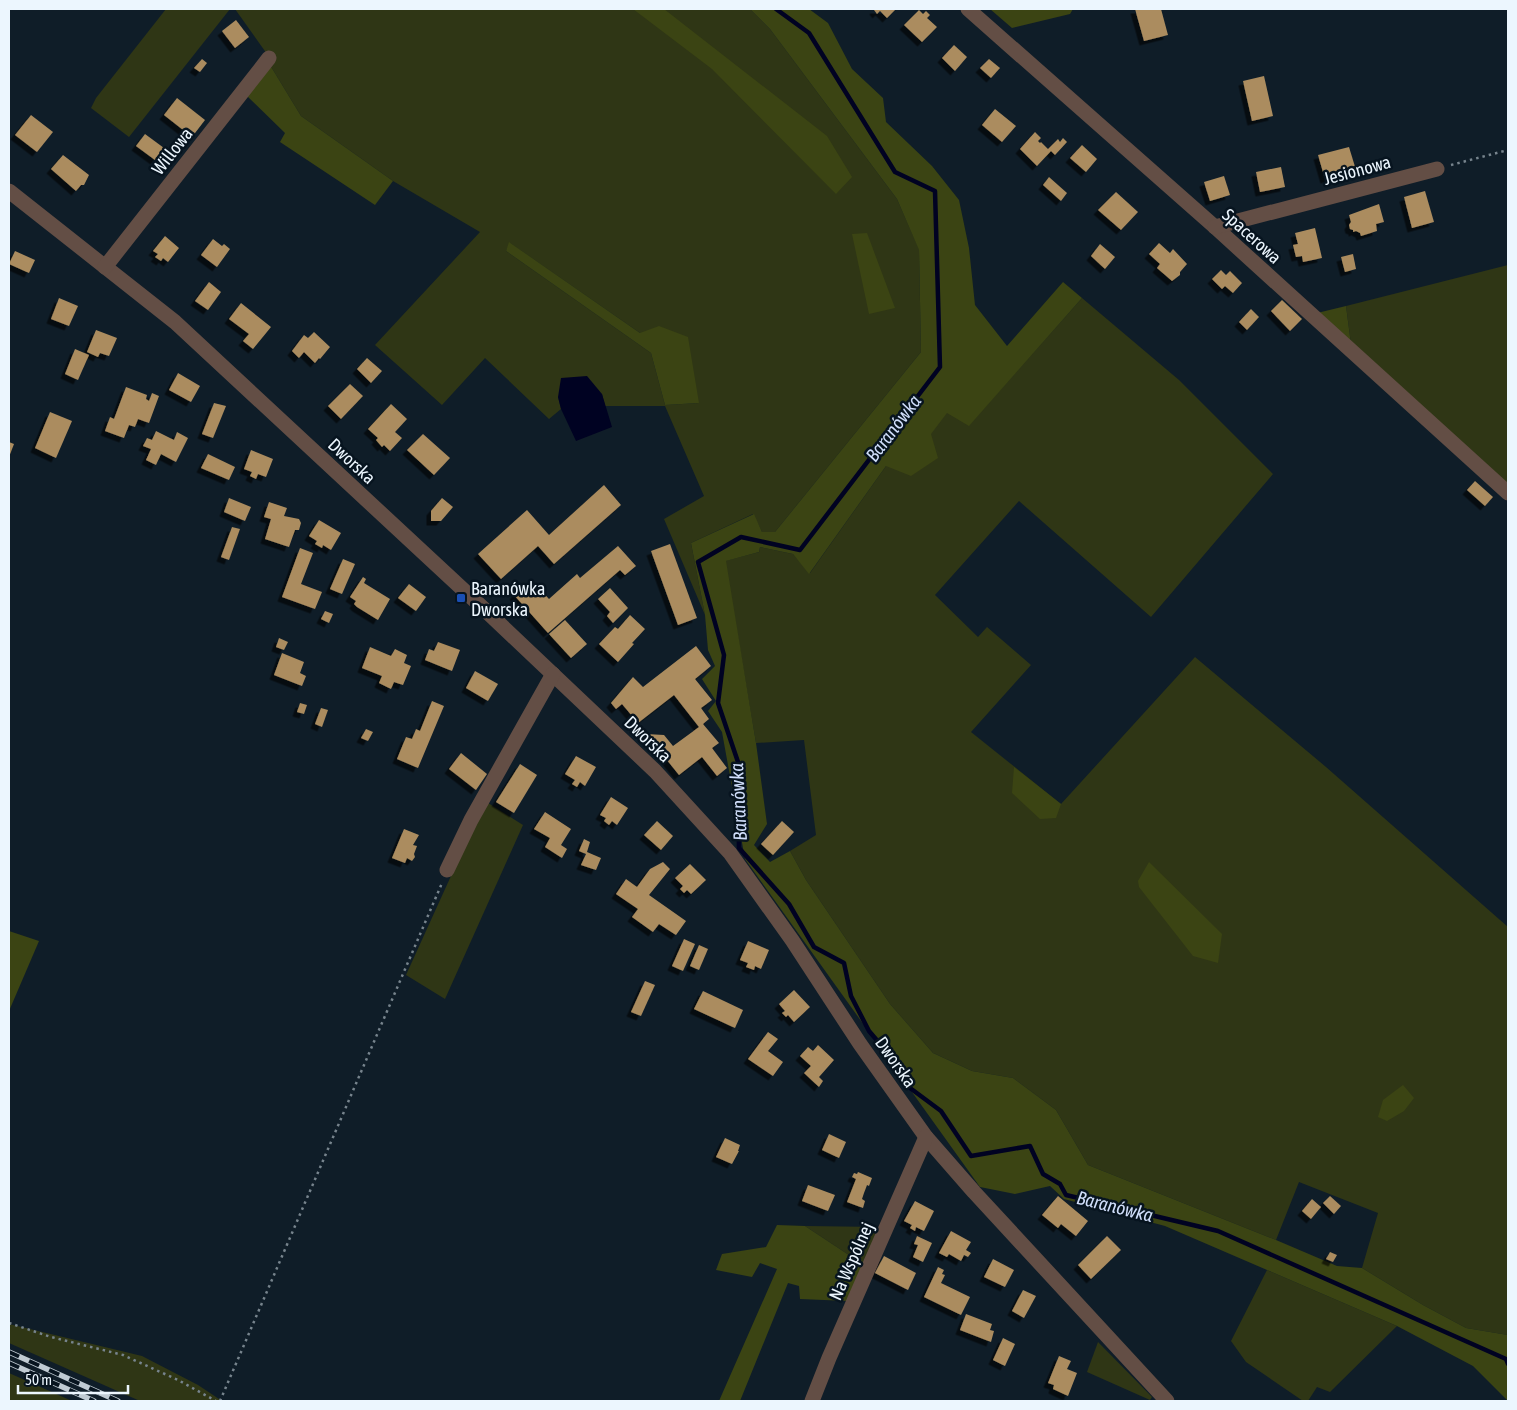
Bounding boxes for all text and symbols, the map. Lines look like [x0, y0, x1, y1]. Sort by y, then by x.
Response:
street label: Willowa [147, 123, 197, 179]
street label: Jesionowa [1321, 151, 1393, 189]
street label: Spacerowa [1218, 204, 1286, 268]
water label: Baranówka [861, 390, 925, 466]
street label: Dworska [324, 434, 380, 488]
place label: Baranówka Dworska [471, 578, 545, 620]
marker: Baranówka Dworska [455, 592, 467, 604]
street label: Dworska [620, 712, 676, 766]
water label: Baranówka [725, 762, 751, 841]
street label: Dworska [871, 1033, 921, 1091]
water label: Baranówka [1075, 1186, 1156, 1226]
street label: Na Wspólnej [824, 1219, 878, 1303]
scale bar [18, 1362, 128, 1394]
text: 50 m [25, 1371, 52, 1388]

